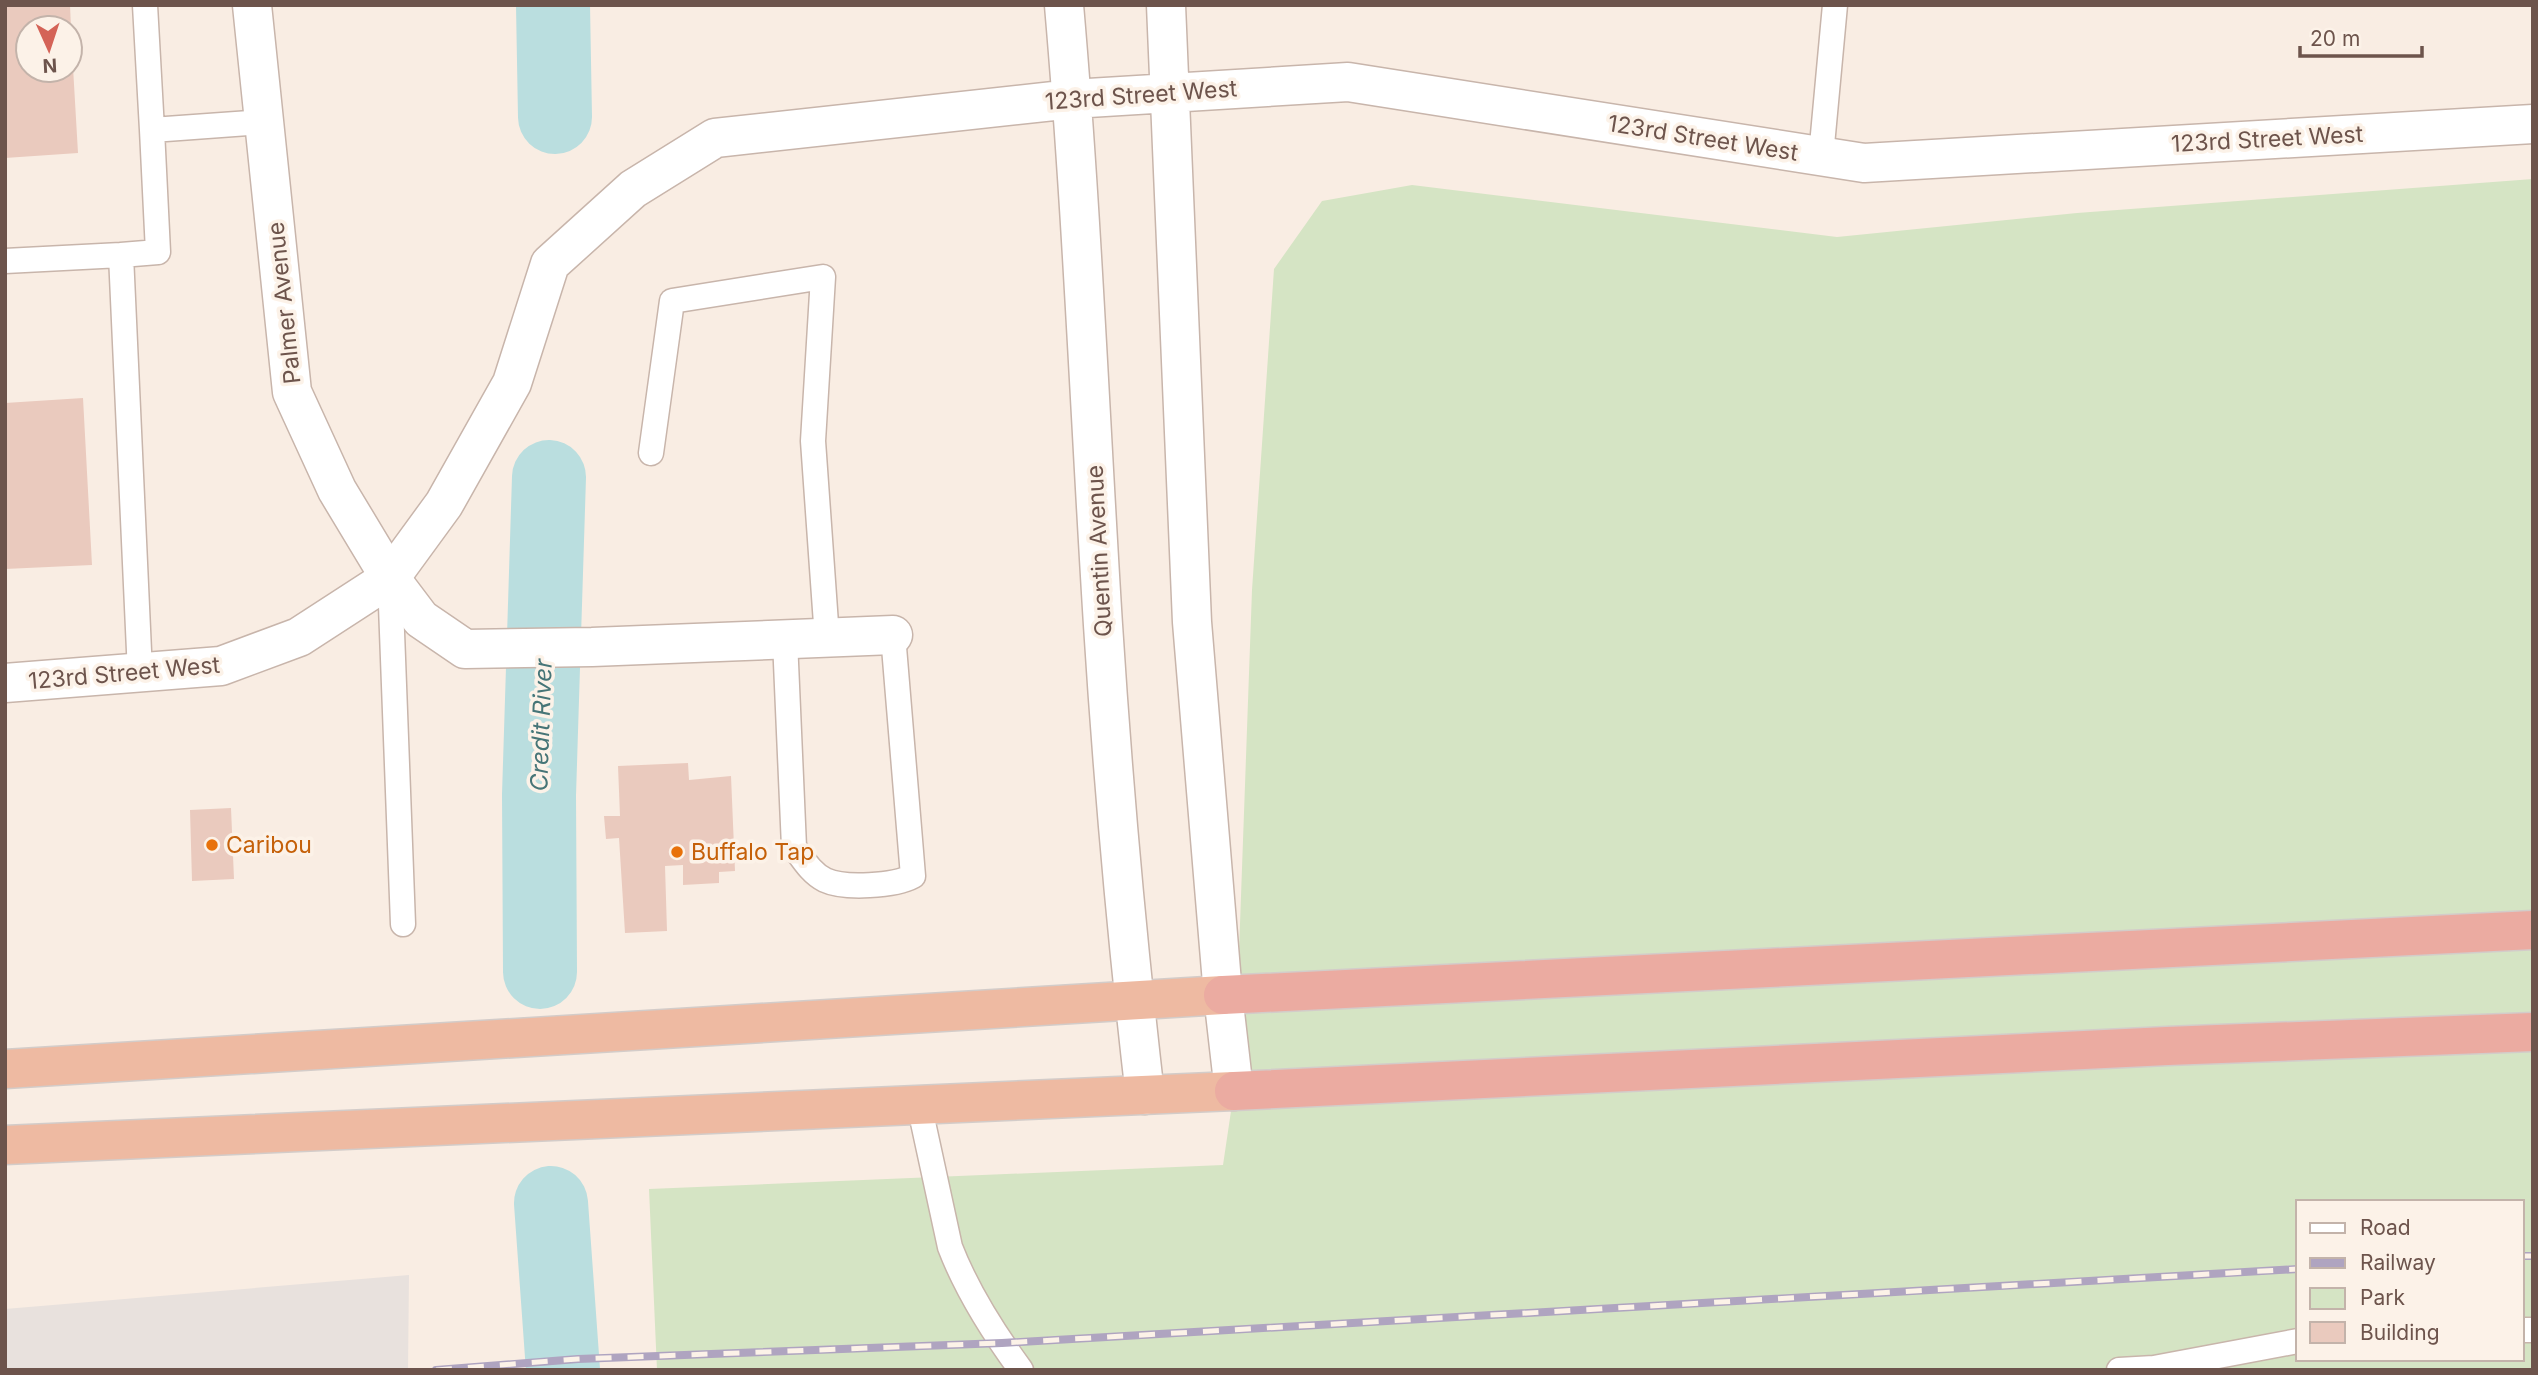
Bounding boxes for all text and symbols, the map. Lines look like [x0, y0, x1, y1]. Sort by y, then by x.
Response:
north arrow [14, 14, 84, 84]
scale bar [2300, 14, 2422, 58]
text: 20 m [2310, 26, 2360, 51]
text: N [42, 54, 58, 77]
street label: 123rd Street West [1044, 74, 1238, 116]
street label: 123rd Street West [1606, 109, 1801, 167]
street label: 123rd Street West [2170, 120, 2364, 158]
street label: Palmer Avenue [262, 221, 306, 385]
street label: Quentin Avenue [1081, 464, 1117, 638]
street label: 123rd Street West [27, 651, 222, 695]
water label: Credit River [524, 657, 558, 792]
place label: Caribou [226, 831, 312, 859]
marker: Caribou [204, 837, 220, 853]
place label: Buffalo Tap [691, 838, 814, 866]
marker: Buffalo Tap [669, 844, 685, 860]
legend [2296, 1200, 2524, 1361]
text: Road [2360, 1215, 2411, 1240]
text: Railway [2360, 1250, 2436, 1275]
text: Park [2360, 1285, 2405, 1310]
text: Building [2360, 1320, 2440, 1345]

